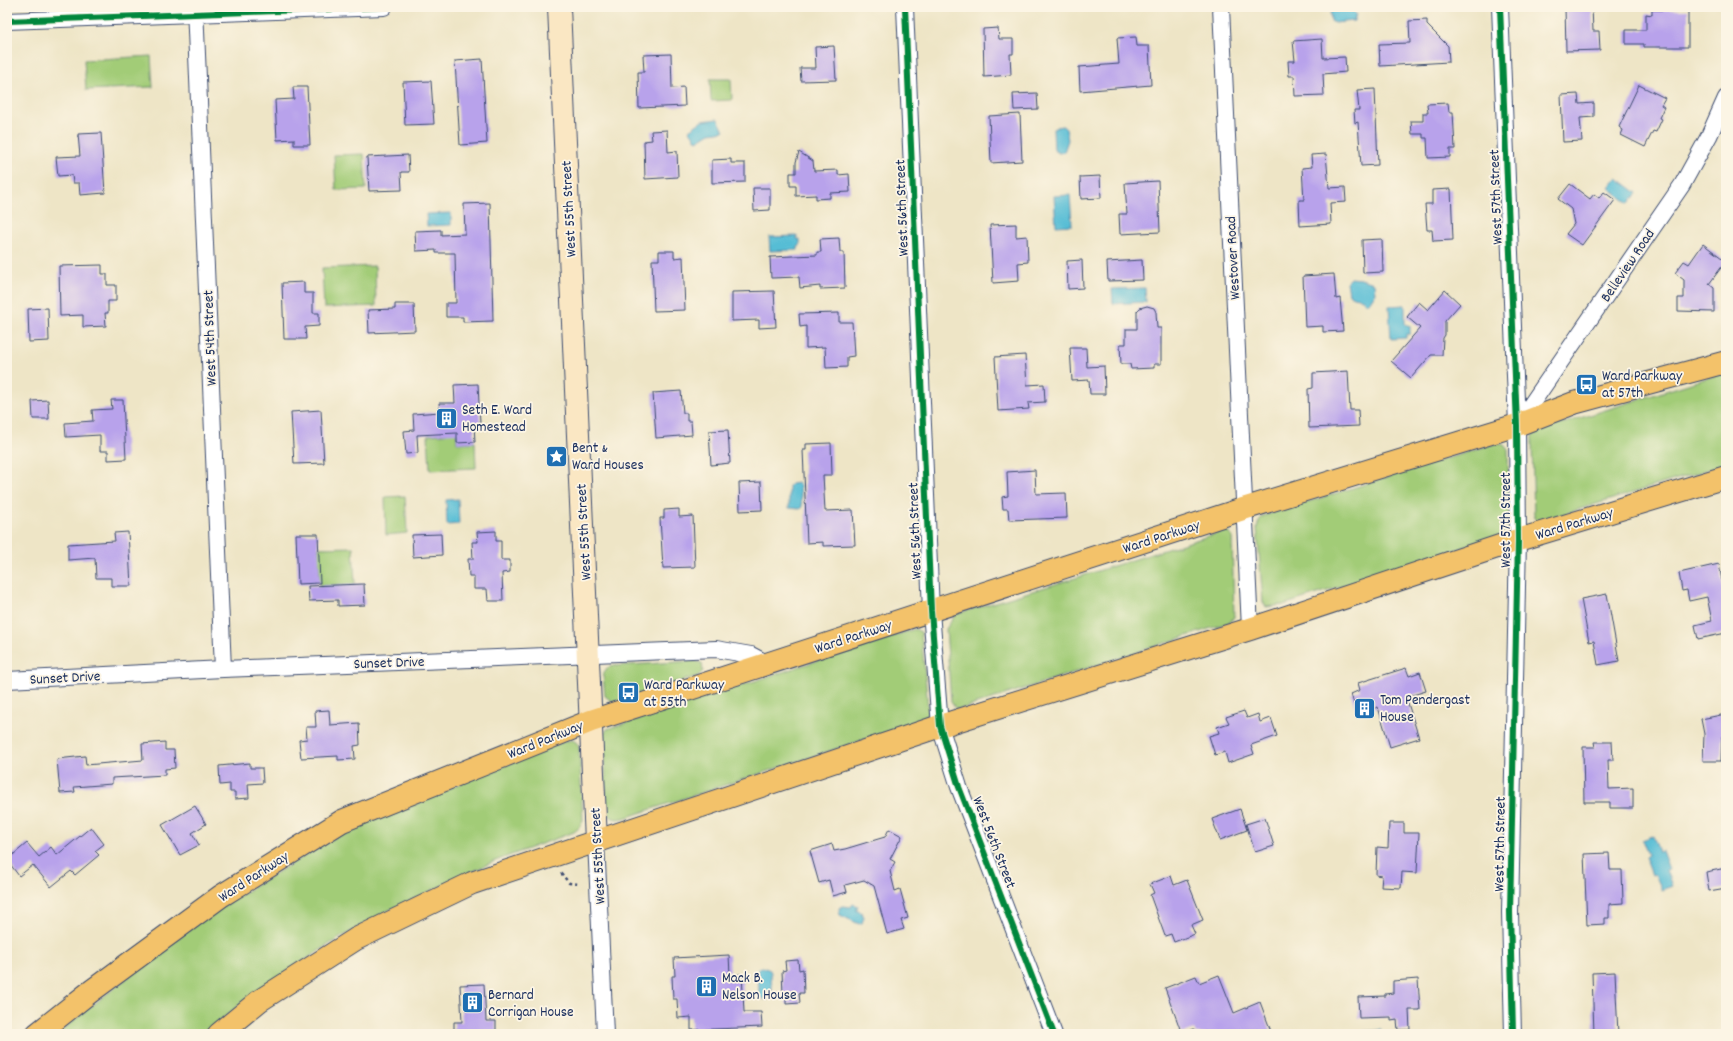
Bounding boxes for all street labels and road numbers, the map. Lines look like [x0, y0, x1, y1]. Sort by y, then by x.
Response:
street label: West 57th Street [1484, 148, 1510, 245]
street label: West 56th Street [890, 159, 916, 257]
street label: West 55th Street [556, 160, 584, 258]
street label: Westover Road [1221, 216, 1247, 300]
street label: Belleview Road [1596, 225, 1661, 307]
street label: West 54th Street [198, 289, 224, 386]
street label: West 57th Street [1496, 472, 1518, 568]
street label: West 56th Street [903, 482, 929, 580]
street label: West 55th Street [571, 483, 599, 581]
street label: Ward Parkway [1533, 502, 1617, 547]
street label: Ward Parkway [1120, 515, 1204, 561]
street label: Ward Parkway [812, 615, 896, 661]
street label: Sunset Drive [353, 652, 425, 676]
street label: Sunset Drive [29, 666, 101, 692]
street label: Ward Parkway [505, 715, 588, 766]
street label: West 56th Street [965, 793, 1021, 892]
street label: West 57th Street [1489, 796, 1513, 892]
street label: West 55th Street [585, 807, 613, 905]
street label: Ward Parkway [215, 846, 294, 909]

